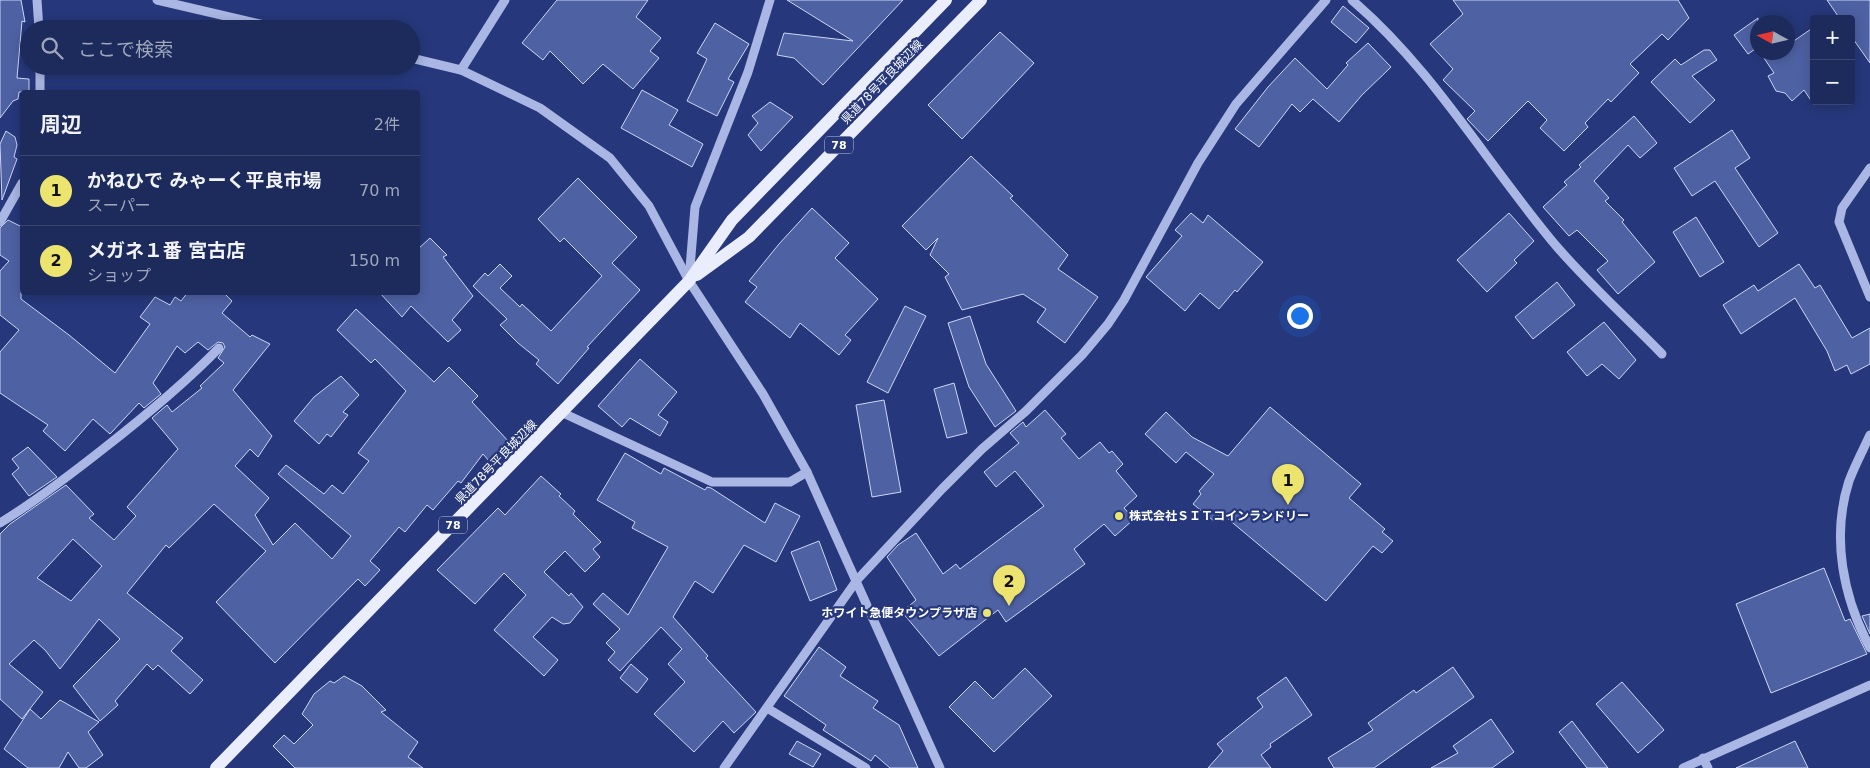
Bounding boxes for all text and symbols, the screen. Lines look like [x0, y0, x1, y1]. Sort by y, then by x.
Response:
north arrow [1750, 15, 1795, 60]
map controls [1810, 15, 1855, 105]
button: + [1810, 15, 1855, 60]
search box [20, 20, 420, 75]
icon: search [38, 34, 66, 62]
street label: 県道78号平良城辺線 [838, 37, 926, 127]
text: ここで検索 [78, 38, 173, 60]
button: − [1810, 60, 1855, 105]
text: 周辺 [40, 113, 82, 137]
text: 2件 [374, 115, 400, 134]
road number: 78 [825, 136, 853, 154]
text: かねひで みゃーく平良市場 [87, 169, 322, 191]
text: 1 [50, 181, 62, 200]
text: 70 m [359, 181, 400, 200]
text: スーパー [87, 196, 151, 215]
text: メガネ１番 宮古店 [87, 239, 246, 261]
text: 2 [50, 251, 62, 270]
text: 150 m [349, 251, 400, 270]
text: ショップ [87, 266, 151, 285]
your location [1287, 303, 1313, 329]
street label: 県道78号平良城辺線 [452, 417, 540, 507]
pin: 1 [1272, 464, 1304, 505]
place label: 株式会社ＳＩＴコインランドリー [1129, 509, 1309, 523]
marker: 株式会社ＳＩＴコインランドリー [1113, 510, 1125, 522]
road number: 78 [439, 516, 467, 534]
pin: 2 [993, 565, 1025, 606]
place label: ホワイト急便タウンプラザ店 [821, 606, 977, 620]
marker: ホワイト急便タウンプラザ店 [981, 607, 993, 619]

